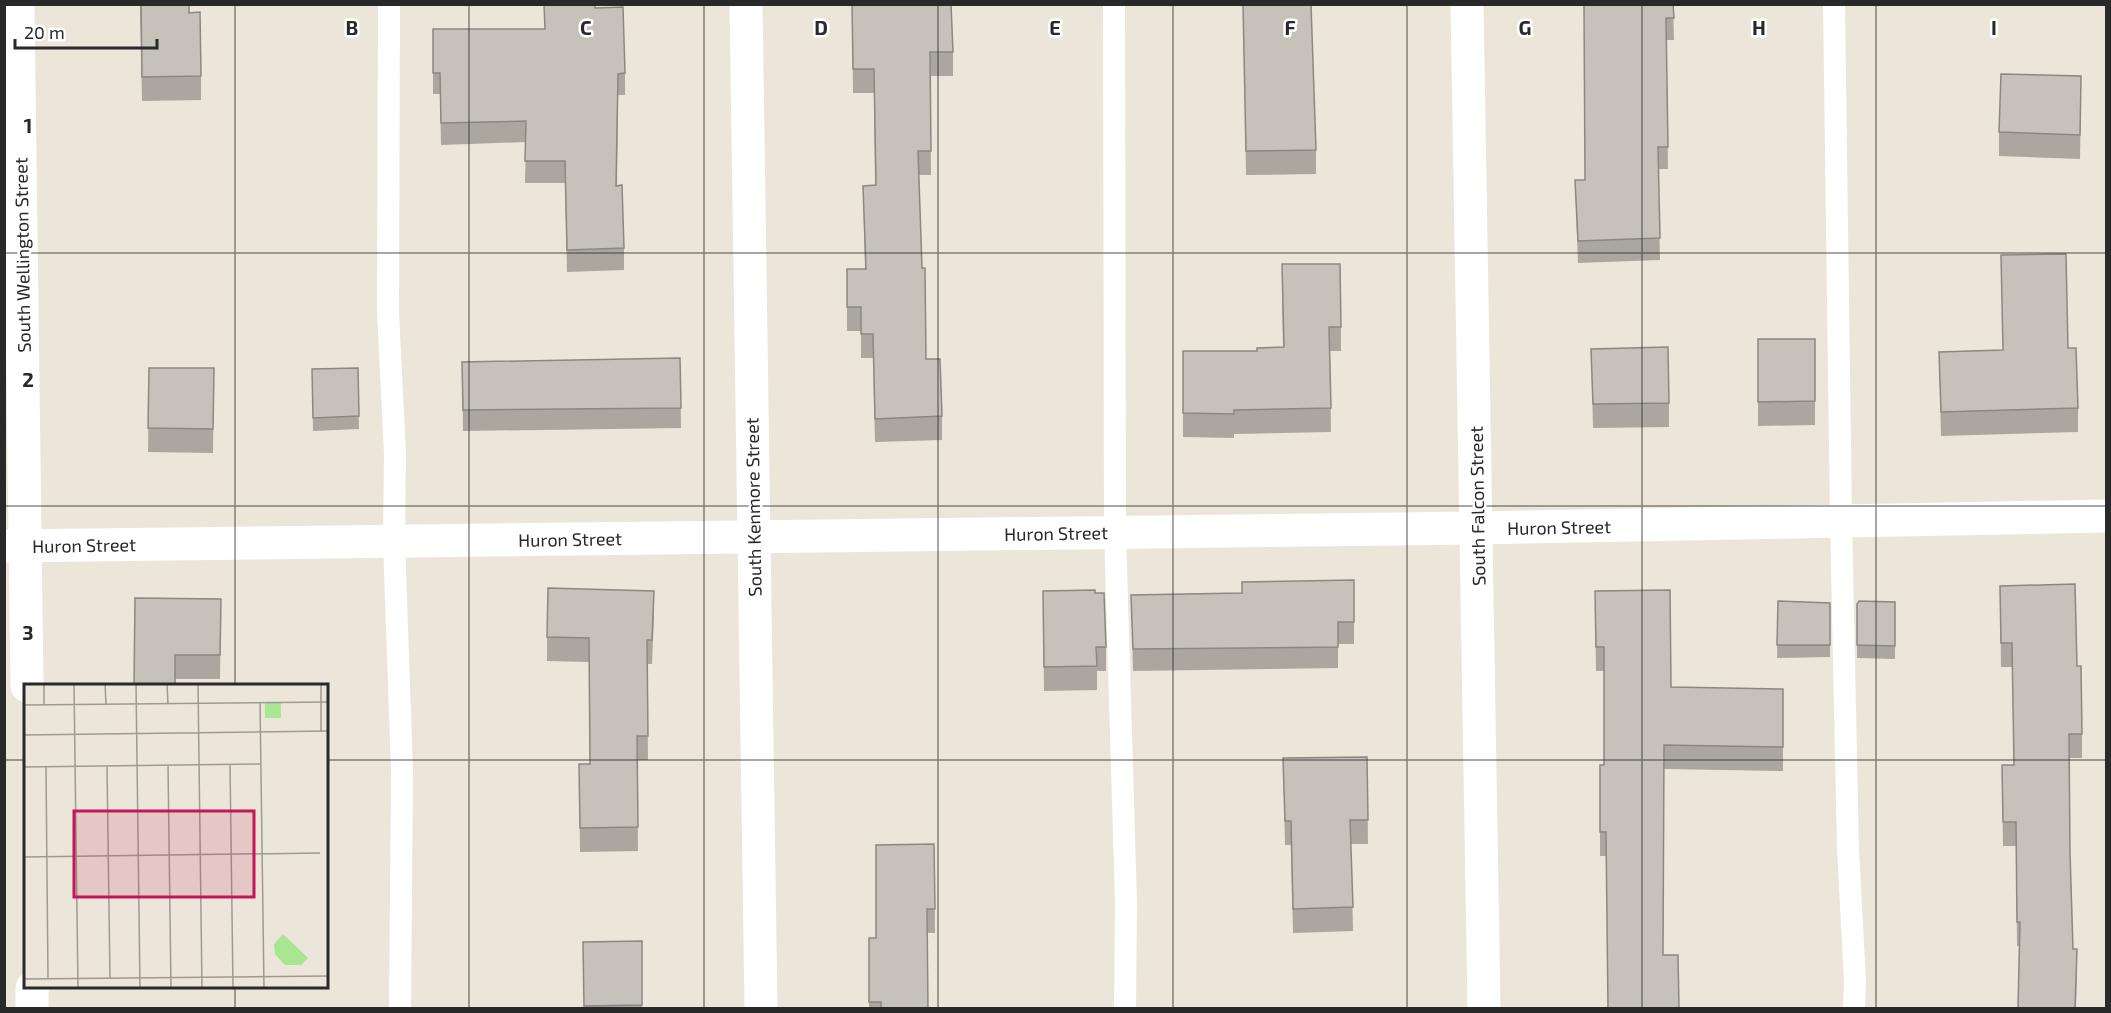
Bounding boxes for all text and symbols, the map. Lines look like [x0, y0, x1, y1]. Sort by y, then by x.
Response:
scale bar [15, 12, 158, 50]
text: B [346, 15, 358, 39]
text: C [580, 15, 592, 39]
text: D [814, 15, 828, 39]
text: E [1049, 15, 1061, 39]
text: F [1284, 15, 1296, 39]
text: G [1519, 15, 1531, 39]
text: H [1752, 15, 1766, 39]
text: I [1991, 15, 1997, 39]
text: 20 m [24, 21, 65, 43]
text: 1 [24, 113, 32, 137]
street label: South Wellington Street [9, 157, 35, 353]
text: 2 [22, 367, 34, 391]
street label: South Kenmore Street [740, 417, 766, 597]
street label: South Falcon Street [1465, 426, 1489, 586]
street label: Huron Street [1507, 515, 1611, 539]
street label: Huron Street [1004, 521, 1108, 545]
street label: Huron Street [518, 527, 622, 551]
street label: Huron Street [32, 533, 136, 557]
text: 3 [22, 620, 34, 644]
inset map [24, 684, 328, 989]

